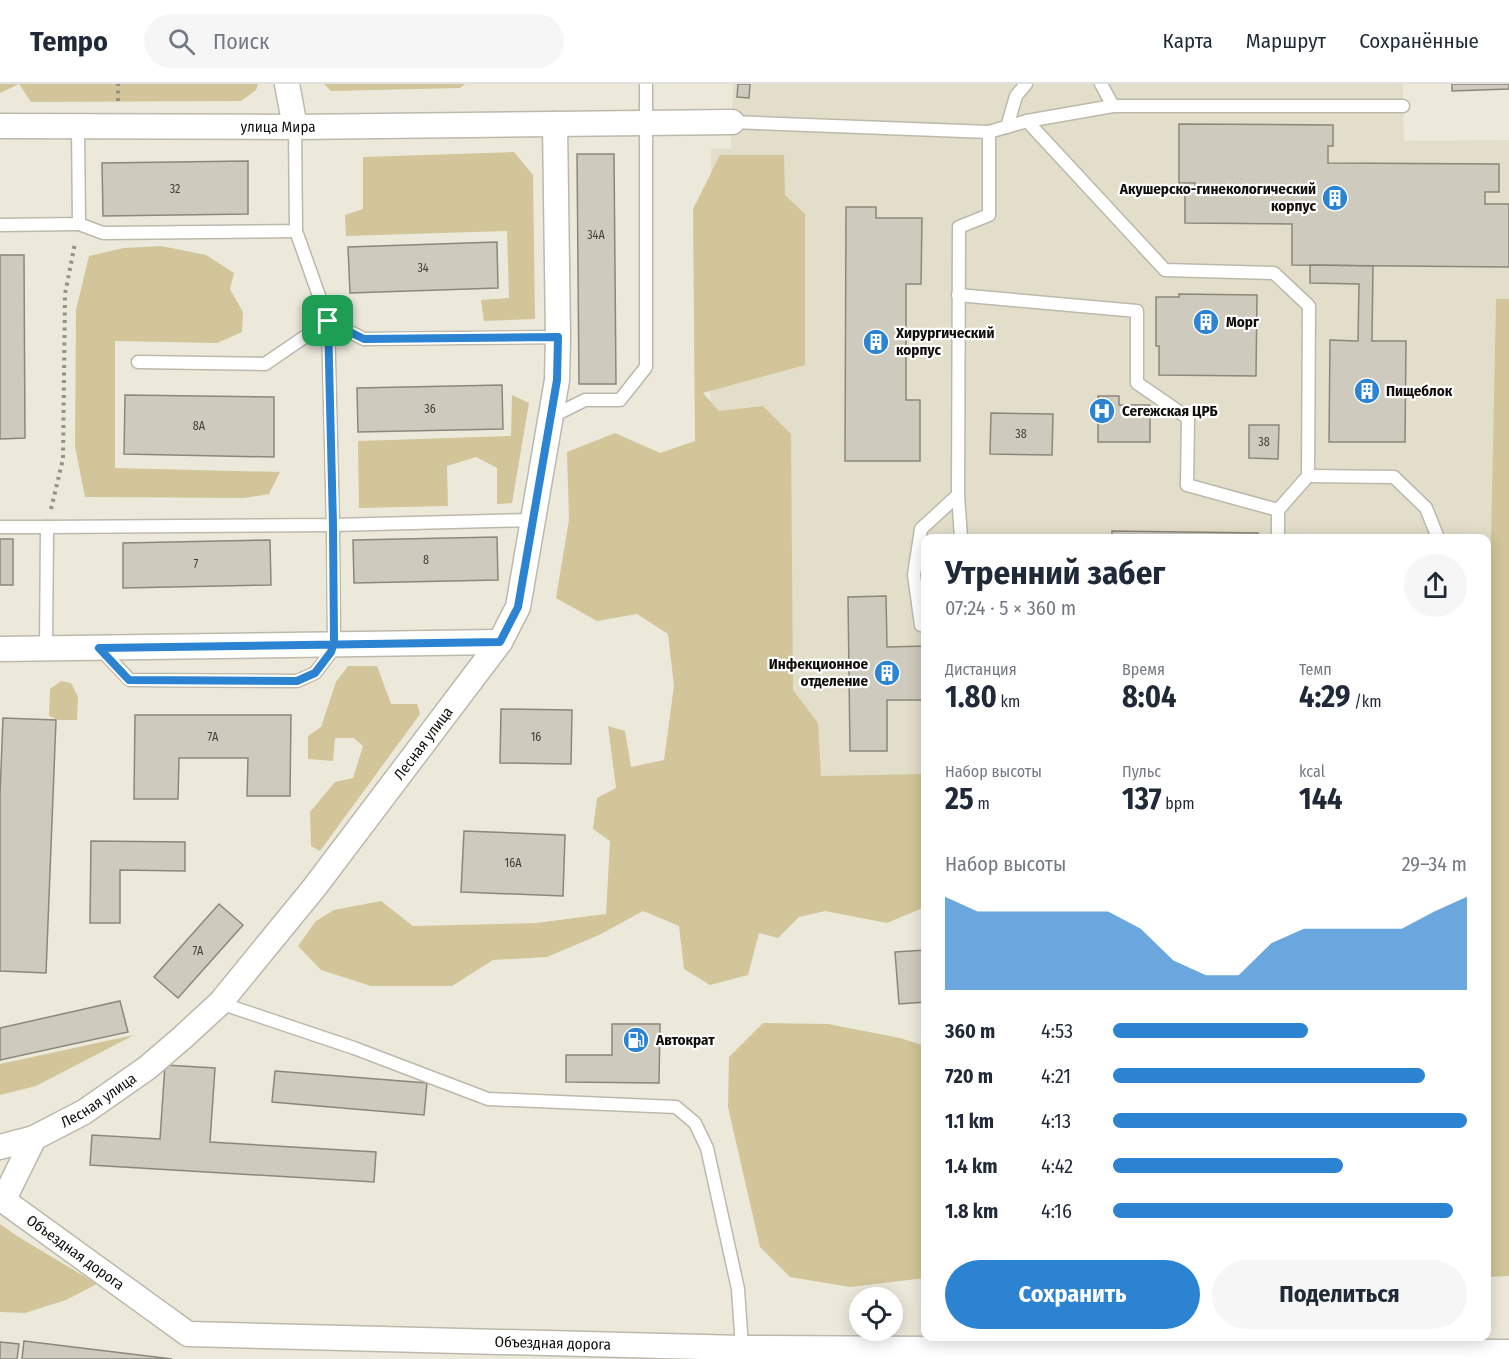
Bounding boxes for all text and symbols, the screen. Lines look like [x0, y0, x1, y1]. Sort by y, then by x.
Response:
search box [144, 14, 564, 68]
text: Tempo [30, 25, 108, 58]
icon: search [165, 25, 198, 58]
text: Поиск [213, 28, 269, 55]
text: Карта [1163, 28, 1213, 54]
text: Маршрут [1246, 28, 1326, 54]
text: Сохранённые [1359, 28, 1479, 54]
street label: улица Мира [240, 118, 316, 136]
place label: Акушерско-гинекологический корпус [1119, 180, 1316, 215]
house number: 32 [170, 182, 180, 196]
building icon: Акушерско-гинекологический корпус [1320, 183, 1350, 213]
house number: 34А [587, 228, 605, 242]
house number: 34 [417, 261, 429, 275]
pin [302, 295, 353, 346]
icon: arrive [311, 304, 344, 337]
building icon: Морг [1191, 307, 1221, 337]
place label: Морг [1226, 313, 1259, 331]
place label: Хирургический корпус [895, 324, 994, 359]
building icon: Хирургический корпус [861, 327, 891, 357]
building icon: Пищеблок [1352, 376, 1382, 406]
place label: Пищеблок [1386, 382, 1453, 400]
hospital icon: Сегежская ЦРБ [1087, 396, 1117, 426]
house number: 36 [424, 402, 436, 416]
place label: Сегежская ЦРБ [1122, 402, 1218, 420]
house number: 8А [193, 419, 206, 433]
house number: 38 [1015, 427, 1027, 441]
house number: 38 [1258, 435, 1270, 449]
house number: 8 [423, 553, 429, 567]
text: Утренний забег [945, 553, 1165, 593]
button: share [1404, 554, 1467, 617]
house number: 7 [194, 557, 199, 571]
text: 07:24 · 5 × 360 m [945, 596, 1076, 620]
place label: Инфекционное отделение [769, 655, 868, 690]
building icon: Инфекционное отделение [872, 658, 902, 688]
text: Дистанция [945, 660, 1017, 679]
text: Время [1122, 660, 1165, 679]
text: Темп [1299, 660, 1332, 679]
text: 1.80 [945, 679, 997, 715]
text: 8:04 [1122, 679, 1177, 715]
text: 4:29 [1299, 679, 1351, 715]
text: km [997, 692, 1020, 711]
text: /km [1351, 692, 1382, 711]
street label: Лесная улица [390, 703, 457, 783]
house number: 7А [208, 730, 219, 744]
house number: 16 [531, 730, 541, 744]
text: Набор высоты [945, 762, 1042, 781]
text: Пульс [1122, 762, 1161, 781]
text: kcal [1299, 762, 1325, 781]
text: 25 [945, 781, 974, 817]
text: 137 [1122, 781, 1162, 817]
text: 144 [1299, 781, 1343, 817]
text: m [974, 794, 990, 813]
text: bpm [1162, 794, 1195, 813]
text: Набор высоты [945, 852, 1066, 876]
text: 29–34 m [1402, 852, 1467, 876]
house number: 16А [505, 856, 522, 870]
house number: 7А [193, 944, 204, 958]
text: 360 m [945, 1019, 995, 1043]
text: 4:53 [1041, 1019, 1073, 1043]
fuel station icon: Автократ [621, 1025, 651, 1055]
place label: Автократ [655, 1031, 715, 1049]
text: 720 m [945, 1064, 993, 1088]
text: 4:21 [1041, 1064, 1071, 1088]
street label: Лесная улица [58, 1069, 140, 1131]
text: 1.1 km [945, 1109, 994, 1133]
text: 4:13 [1041, 1109, 1071, 1133]
text: 1.4 km [945, 1154, 997, 1178]
text: 4:42 [1041, 1154, 1073, 1178]
text: 1.8 km [945, 1199, 998, 1223]
text: 4:16 [1041, 1199, 1072, 1223]
street label: Объездная дорога [23, 1211, 128, 1294]
button: Сохранить [945, 1260, 1200, 1329]
button: Поделиться [1212, 1260, 1467, 1329]
map controls [849, 1287, 903, 1341]
button: locate [849, 1287, 903, 1341]
street label: Объездная дорога [494, 1333, 611, 1354]

